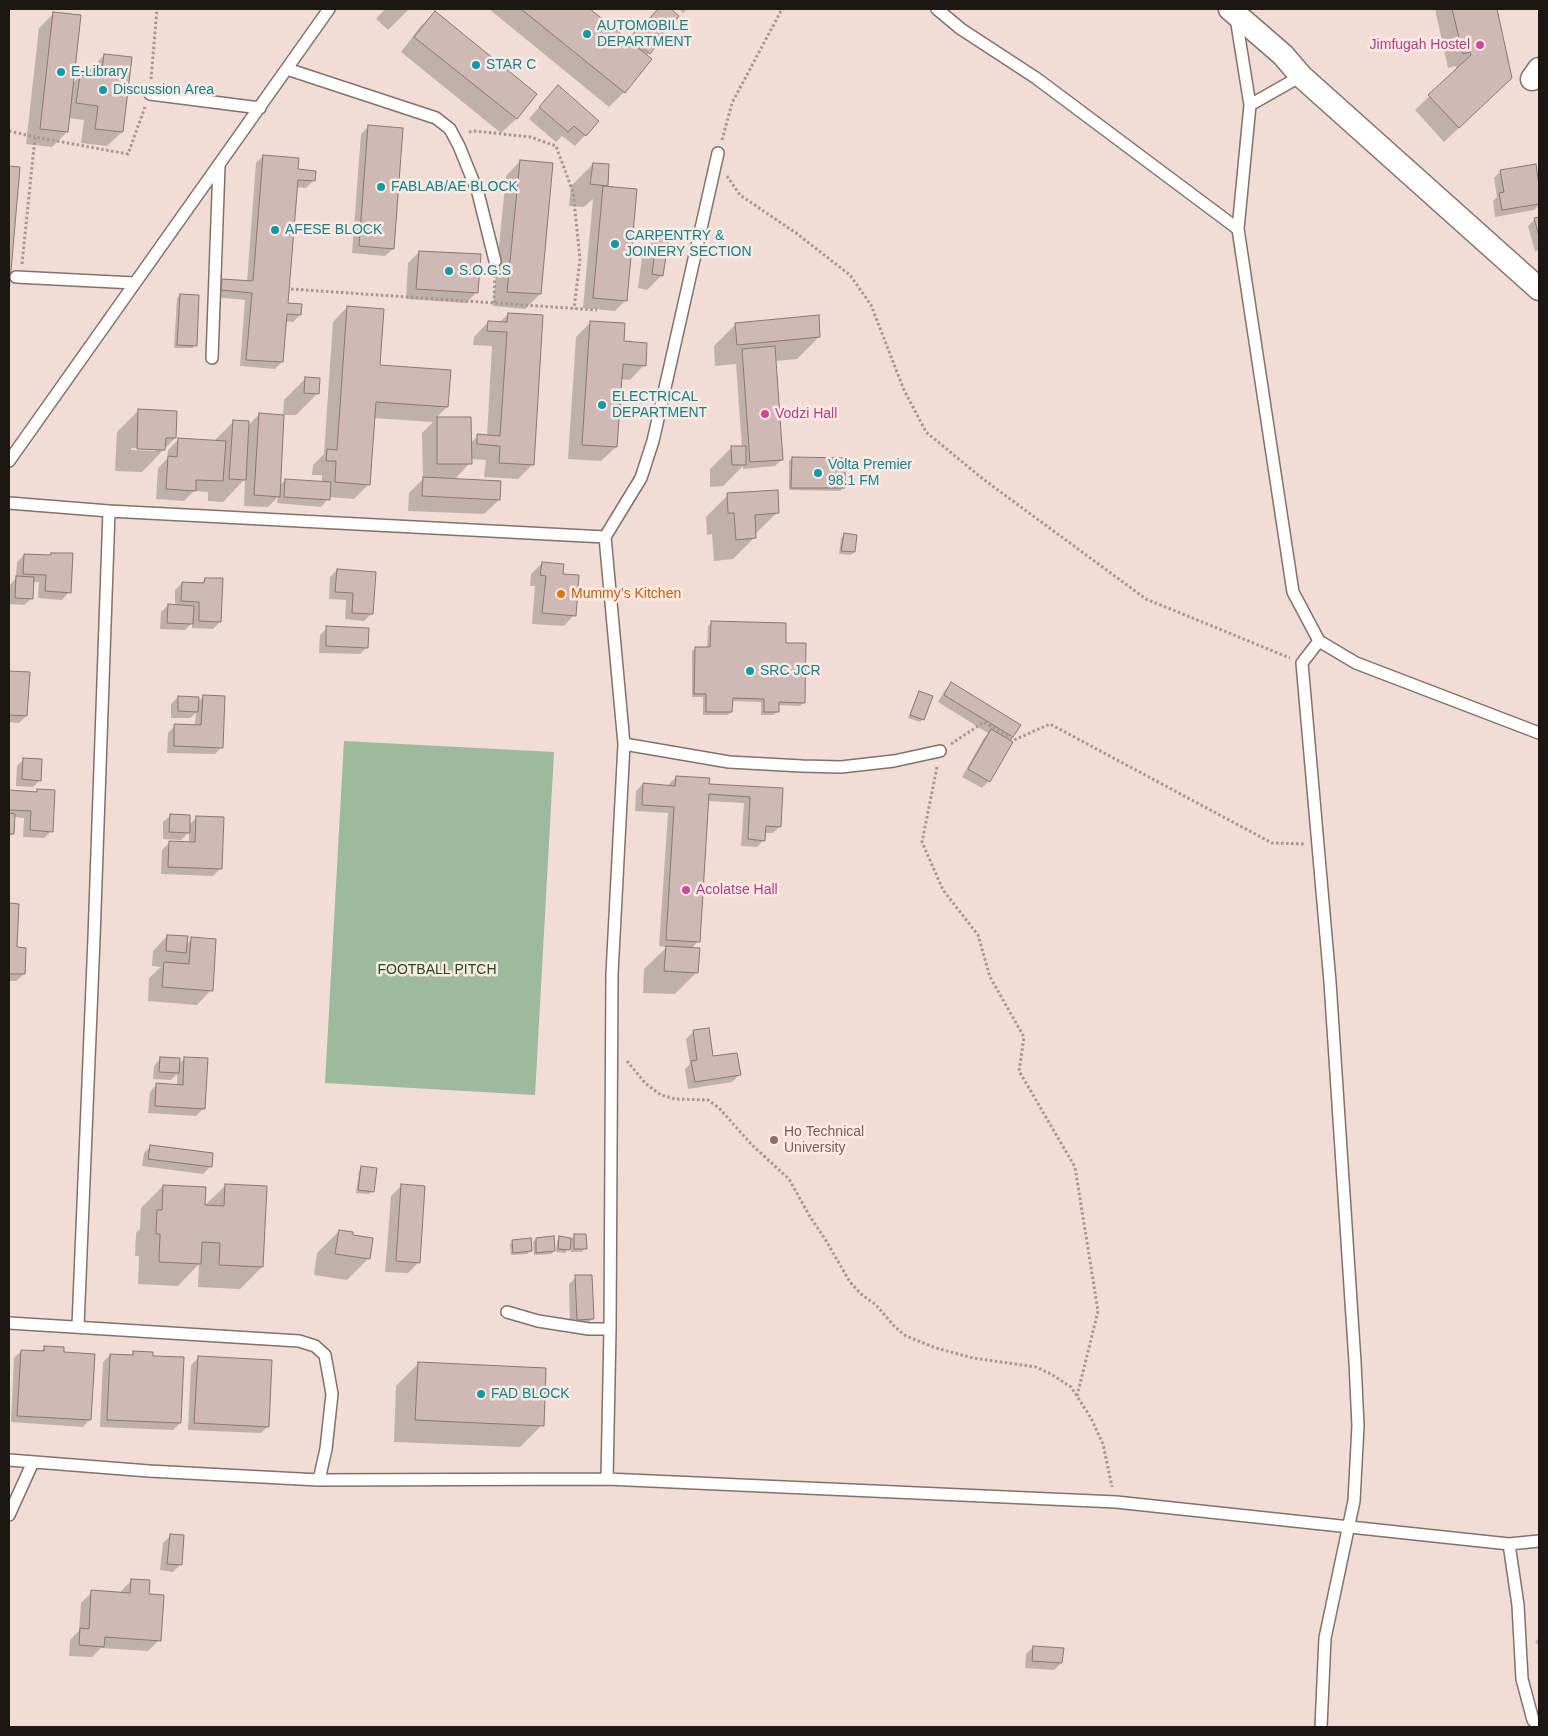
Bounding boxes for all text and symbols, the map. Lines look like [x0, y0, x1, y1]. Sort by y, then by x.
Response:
place label: AUTOMOBILE DEPARTMENT [597, 18, 692, 50]
marker: AUTOMOBILE DEPARTMENT [581, 28, 593, 40]
place label: Jimfugah Hostel [1370, 37, 1470, 53]
marker: Jimfugah Hostel [1474, 39, 1486, 51]
place label: STAR C [486, 57, 536, 73]
marker: STAR C [470, 59, 482, 71]
place label: E-Library [71, 64, 128, 80]
marker: E-Library [55, 66, 67, 78]
place label: Discussion Area [113, 82, 214, 98]
marker: Discussion Area [97, 84, 109, 96]
place label: FABLAB/AE BLOCK [391, 179, 518, 195]
marker: FABLAB/AE BLOCK [375, 181, 387, 193]
place label: AFESE BLOCK [285, 222, 382, 238]
marker: AFESE BLOCK [269, 224, 281, 236]
place label: CARPENTRY & JOINERY SECTION [625, 228, 752, 260]
marker: CARPENTRY & JOINERY SECTION [609, 238, 621, 250]
place label: S.O.G.S [459, 263, 511, 279]
marker: S.O.G.S [443, 265, 455, 277]
place label: ELECTRICAL DEPARTMENT [612, 389, 707, 422]
marker: ELECTRICAL DEPARTMENT [596, 399, 608, 411]
place label: Vodzi Hall [775, 406, 837, 422]
marker: Vodzi Hall [759, 408, 771, 420]
place label: Volta Premier 98.1 FM [828, 457, 912, 490]
marker: Volta Premier 98.1 FM [812, 467, 824, 479]
place label: Mummy’s Kitchen [571, 586, 681, 602]
marker: Mummy’s Kitchen [555, 588, 567, 600]
place label: SRC JCR [760, 663, 821, 679]
marker: SRC JCR [744, 665, 756, 677]
place label: Acolatse Hall [696, 882, 778, 898]
marker: Acolatse Hall [680, 884, 692, 896]
park label: FOOTBALL PITCH [377, 962, 497, 978]
place label: Ho Technical University [784, 1124, 864, 1156]
marker: Ho Technical University [768, 1134, 780, 1146]
place label: FAD BLOCK [491, 1386, 570, 1402]
marker: FAD BLOCK [475, 1388, 487, 1400]

